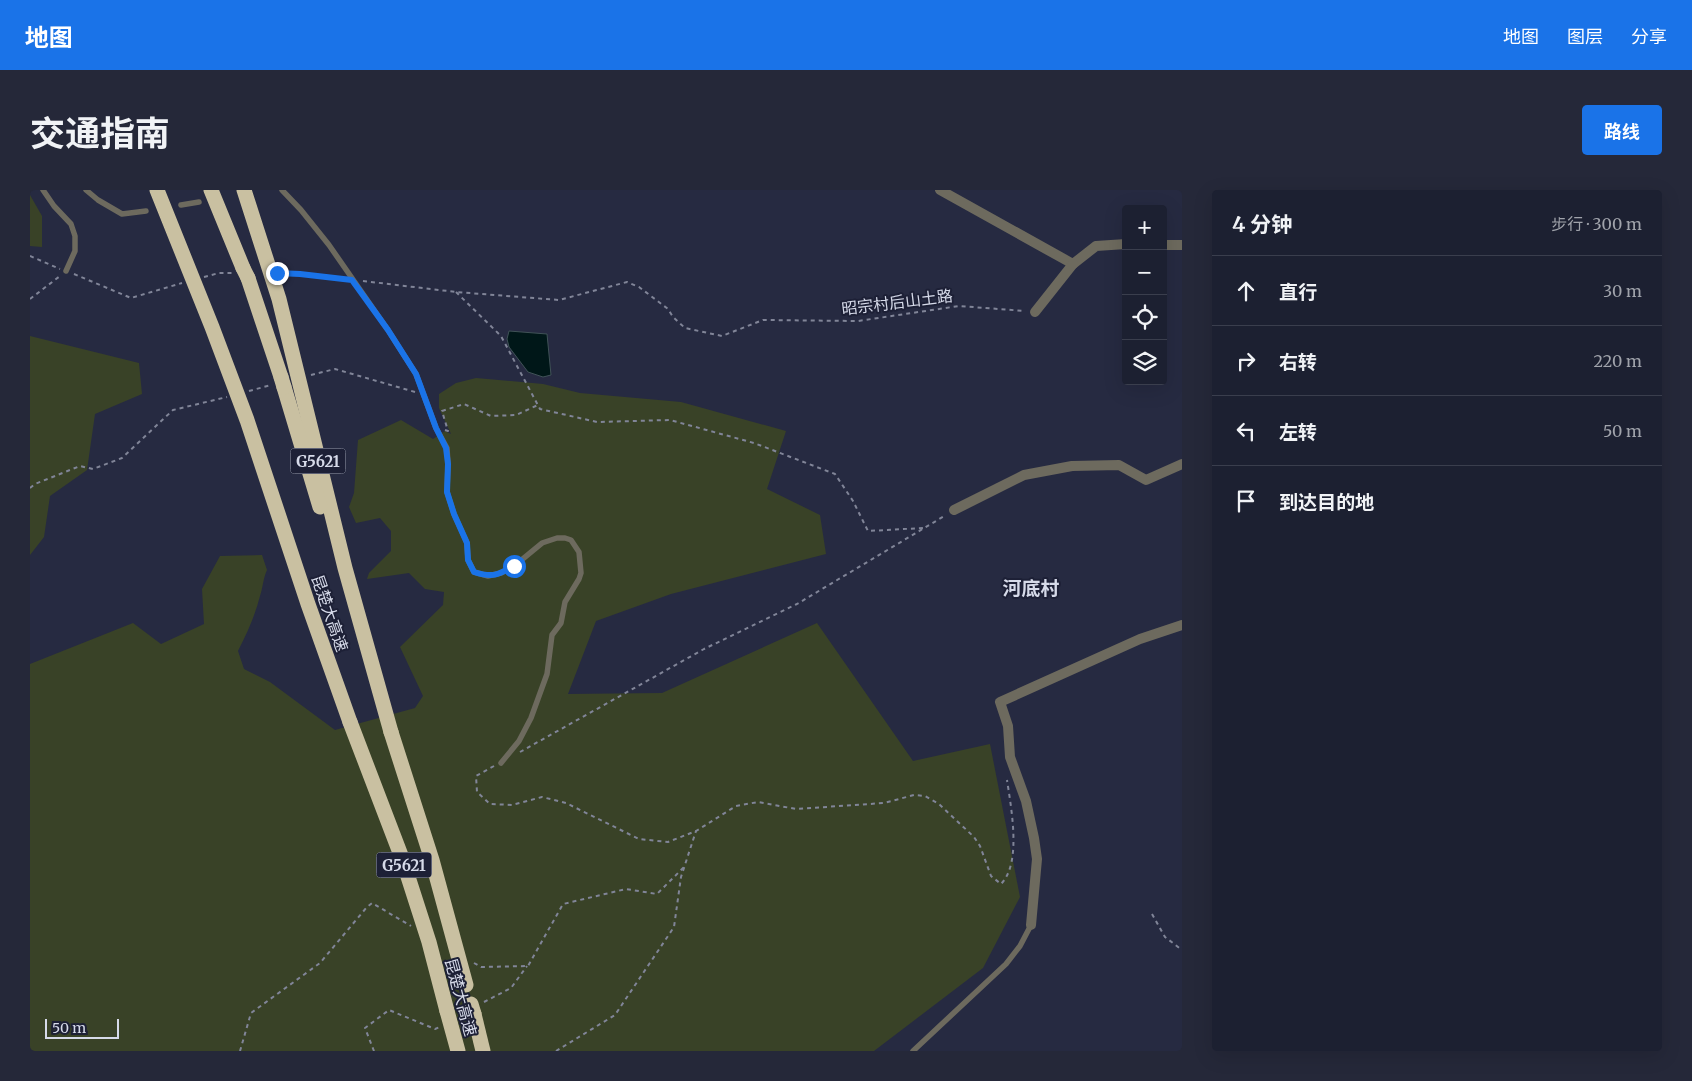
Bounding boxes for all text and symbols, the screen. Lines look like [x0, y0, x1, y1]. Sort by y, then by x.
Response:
text: 地图 [25, 22, 73, 53]
text: 地图 [1503, 25, 1539, 48]
text: 图层 [1567, 25, 1603, 48]
text: 分享 [1631, 25, 1667, 48]
button: 路线 [1582, 105, 1662, 155]
text: 交通指南 [30, 112, 170, 156]
map controls [1122, 205, 1167, 385]
button: + [1122, 205, 1167, 250]
text: 4 分钟 [1232, 211, 1292, 238]
text: 步行 · 300 m [1551, 214, 1642, 234]
button: − [1122, 250, 1167, 295]
route end [266, 262, 289, 285]
icon: ahead [1232, 277, 1260, 305]
text: 直行 [1279, 280, 1317, 304]
text: 30 m [1603, 281, 1642, 301]
street label: 昭宗村后山土路 [840, 285, 954, 319]
button: locate [1122, 295, 1167, 340]
button: layers [1122, 340, 1167, 385]
icon: right [1232, 347, 1260, 375]
text: 右转 [1279, 350, 1317, 374]
text: 220 m [1594, 351, 1642, 371]
icon: left [1232, 417, 1260, 445]
text: 左转 [1279, 420, 1317, 444]
text: 50 m [1603, 421, 1642, 441]
road number: G5621 [290, 448, 346, 474]
icon: arrive [1232, 487, 1260, 515]
text: 到达目的地 [1279, 490, 1374, 514]
route start [503, 555, 526, 578]
street label: 昆楚大高速 [308, 572, 352, 654]
district label: 河底村 [1002, 576, 1060, 600]
road number: G5621 [376, 852, 432, 878]
street label: 昆楚大高速 [441, 956, 481, 1038]
scale bar [45, 1016, 119, 1039]
text: 50 m [52, 1019, 86, 1037]

